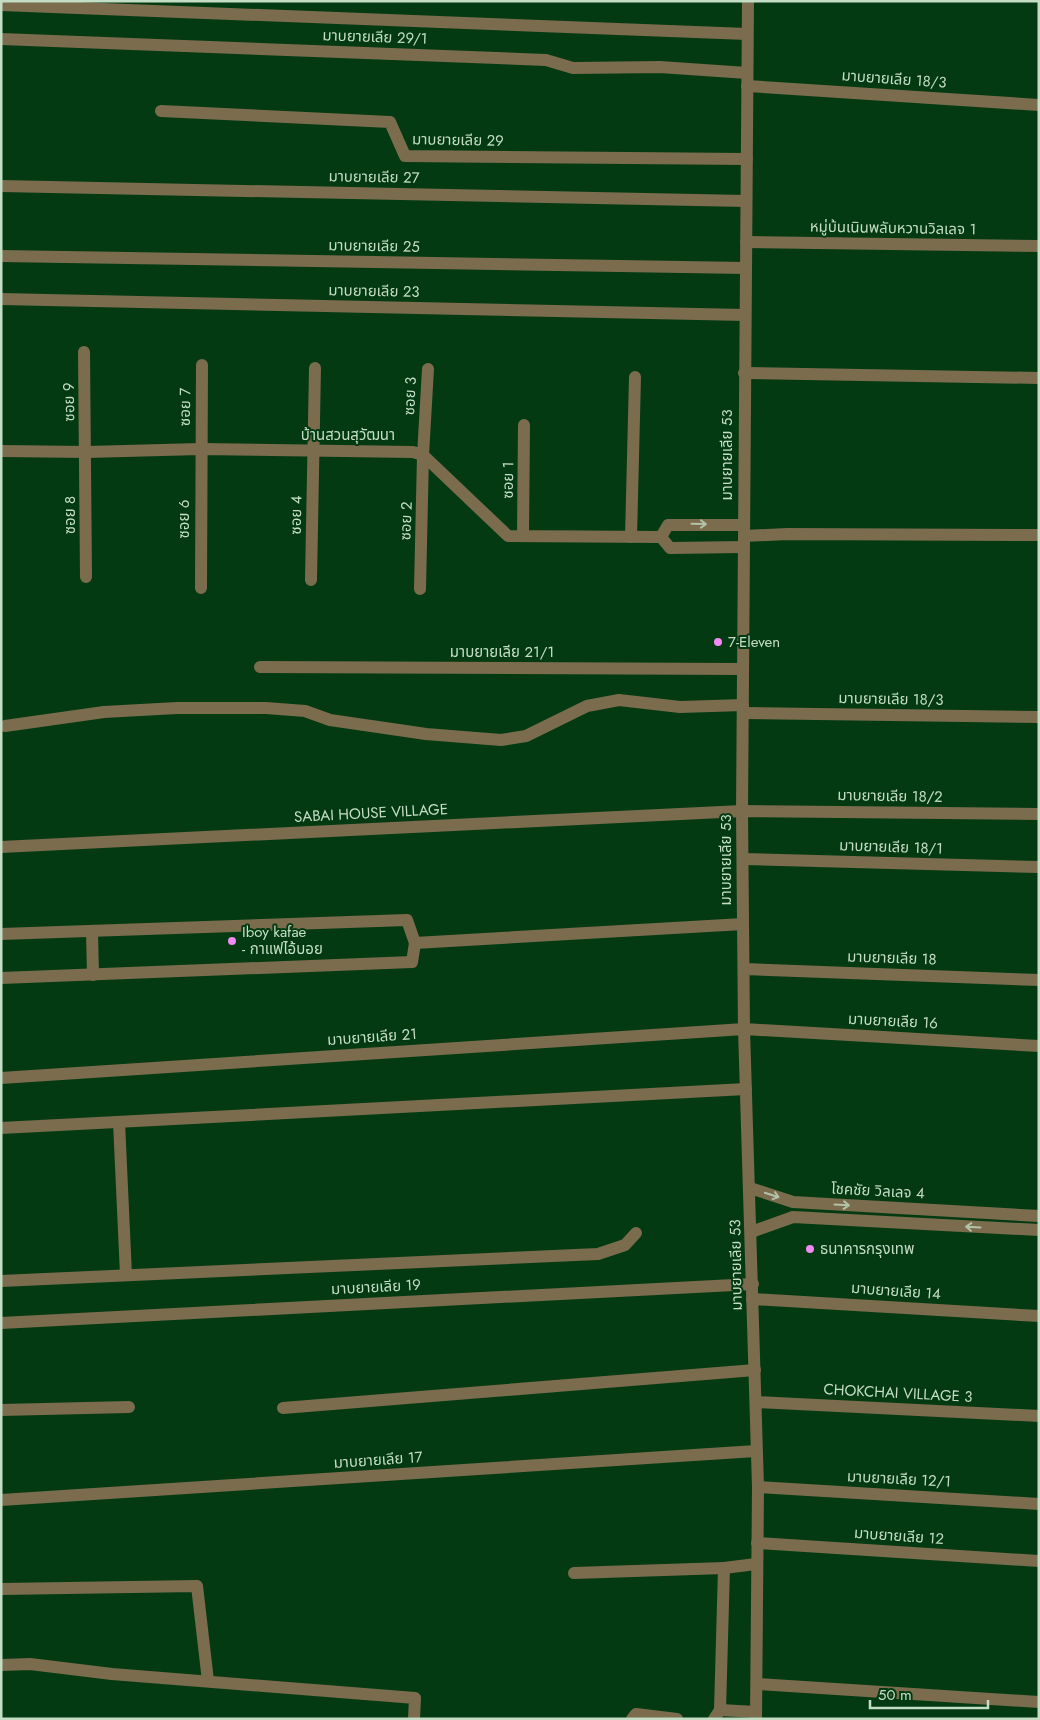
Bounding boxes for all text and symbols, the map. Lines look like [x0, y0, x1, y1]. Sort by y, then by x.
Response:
street label: มาบยายเลีย 29/1 [322, 24, 428, 50]
street label: มาบยายเลีย 18/3 [841, 64, 947, 94]
street label: มาบยายเลีย 29 [412, 128, 504, 152]
street label: มาบยายเลีย 27 [328, 165, 420, 189]
street label: หมู่บ้นเนินพลับหวานวิลเลจ 1 [810, 216, 976, 240]
street label: มาบยายเลีย 25 [328, 234, 420, 258]
street label: มาบยายเลีย 23 [328, 279, 420, 303]
street label: ซอย 3 [398, 376, 422, 416]
street label: ซอย 9 [58, 382, 80, 422]
street label: ซอย 7 [174, 388, 196, 426]
street label: มาบยายเลีย 53 [716, 409, 738, 501]
street label: บ้านสวนสุวัฒนา [301, 424, 395, 446]
street label: ซอย 1 [497, 461, 519, 499]
street label: ซอย 4 [285, 495, 307, 535]
street label: ซอย 8 [59, 496, 81, 534]
street label: ซอย 6 [173, 499, 195, 539]
street label: ซอย 2 [394, 501, 418, 541]
one-way arrow [690, 519, 707, 529]
place label: 7-Eleven [728, 631, 780, 653]
marker: 7-Eleven [712, 636, 724, 648]
street label: มาบยายเลีย 21/1 [450, 641, 554, 663]
street label: มาบยายเลีย 18/3 [838, 687, 944, 711]
street label: มาบยายเลีย 18/2 [837, 784, 943, 808]
street label: SABAI HOUSE VILLAGE [293, 798, 449, 828]
street label: มาบยายเลีย 53 [715, 814, 737, 906]
street label: มาบยายเลีย 18/1 [839, 834, 943, 860]
place label: Iboy kafae - กาแฟไอ้บอย [242, 921, 323, 960]
marker: Iboy kafae - กาแฟไอ้บอย [226, 935, 238, 947]
street label: มาบยายเลีย 18 [847, 945, 937, 971]
street label: มาบยายเลีย 16 [848, 1008, 938, 1034]
street label: มาบยายเลีย 21 [326, 1023, 418, 1051]
street label: โชคชัย วิลเลจ 4 [831, 1178, 926, 1204]
one-way arrow [763, 1191, 779, 1200]
one-way arrow [834, 1200, 850, 1209]
street label: มาบยายเลีย 53 [724, 1219, 748, 1311]
one-way arrow [965, 1222, 981, 1231]
place label: ธนาคารกรุงเทพ [820, 1238, 914, 1260]
marker: ธนาคารกรุงเทพ [804, 1243, 816, 1255]
street label: มาบยายเลีย 19 [331, 1274, 421, 1300]
street label: มาบยายเลีย 14 [850, 1277, 942, 1305]
street label: CHOKCHAI VILLAGE 3 [823, 1378, 973, 1408]
street label: มาบยายเลีย 17 [333, 1446, 423, 1474]
street label: มาบยายเลีย 12/1 [846, 1465, 952, 1493]
street label: มาบยายเลีย 12 [853, 1522, 945, 1550]
scale bar [870, 1678, 988, 1710]
text: 50 m [878, 1684, 912, 1706]

